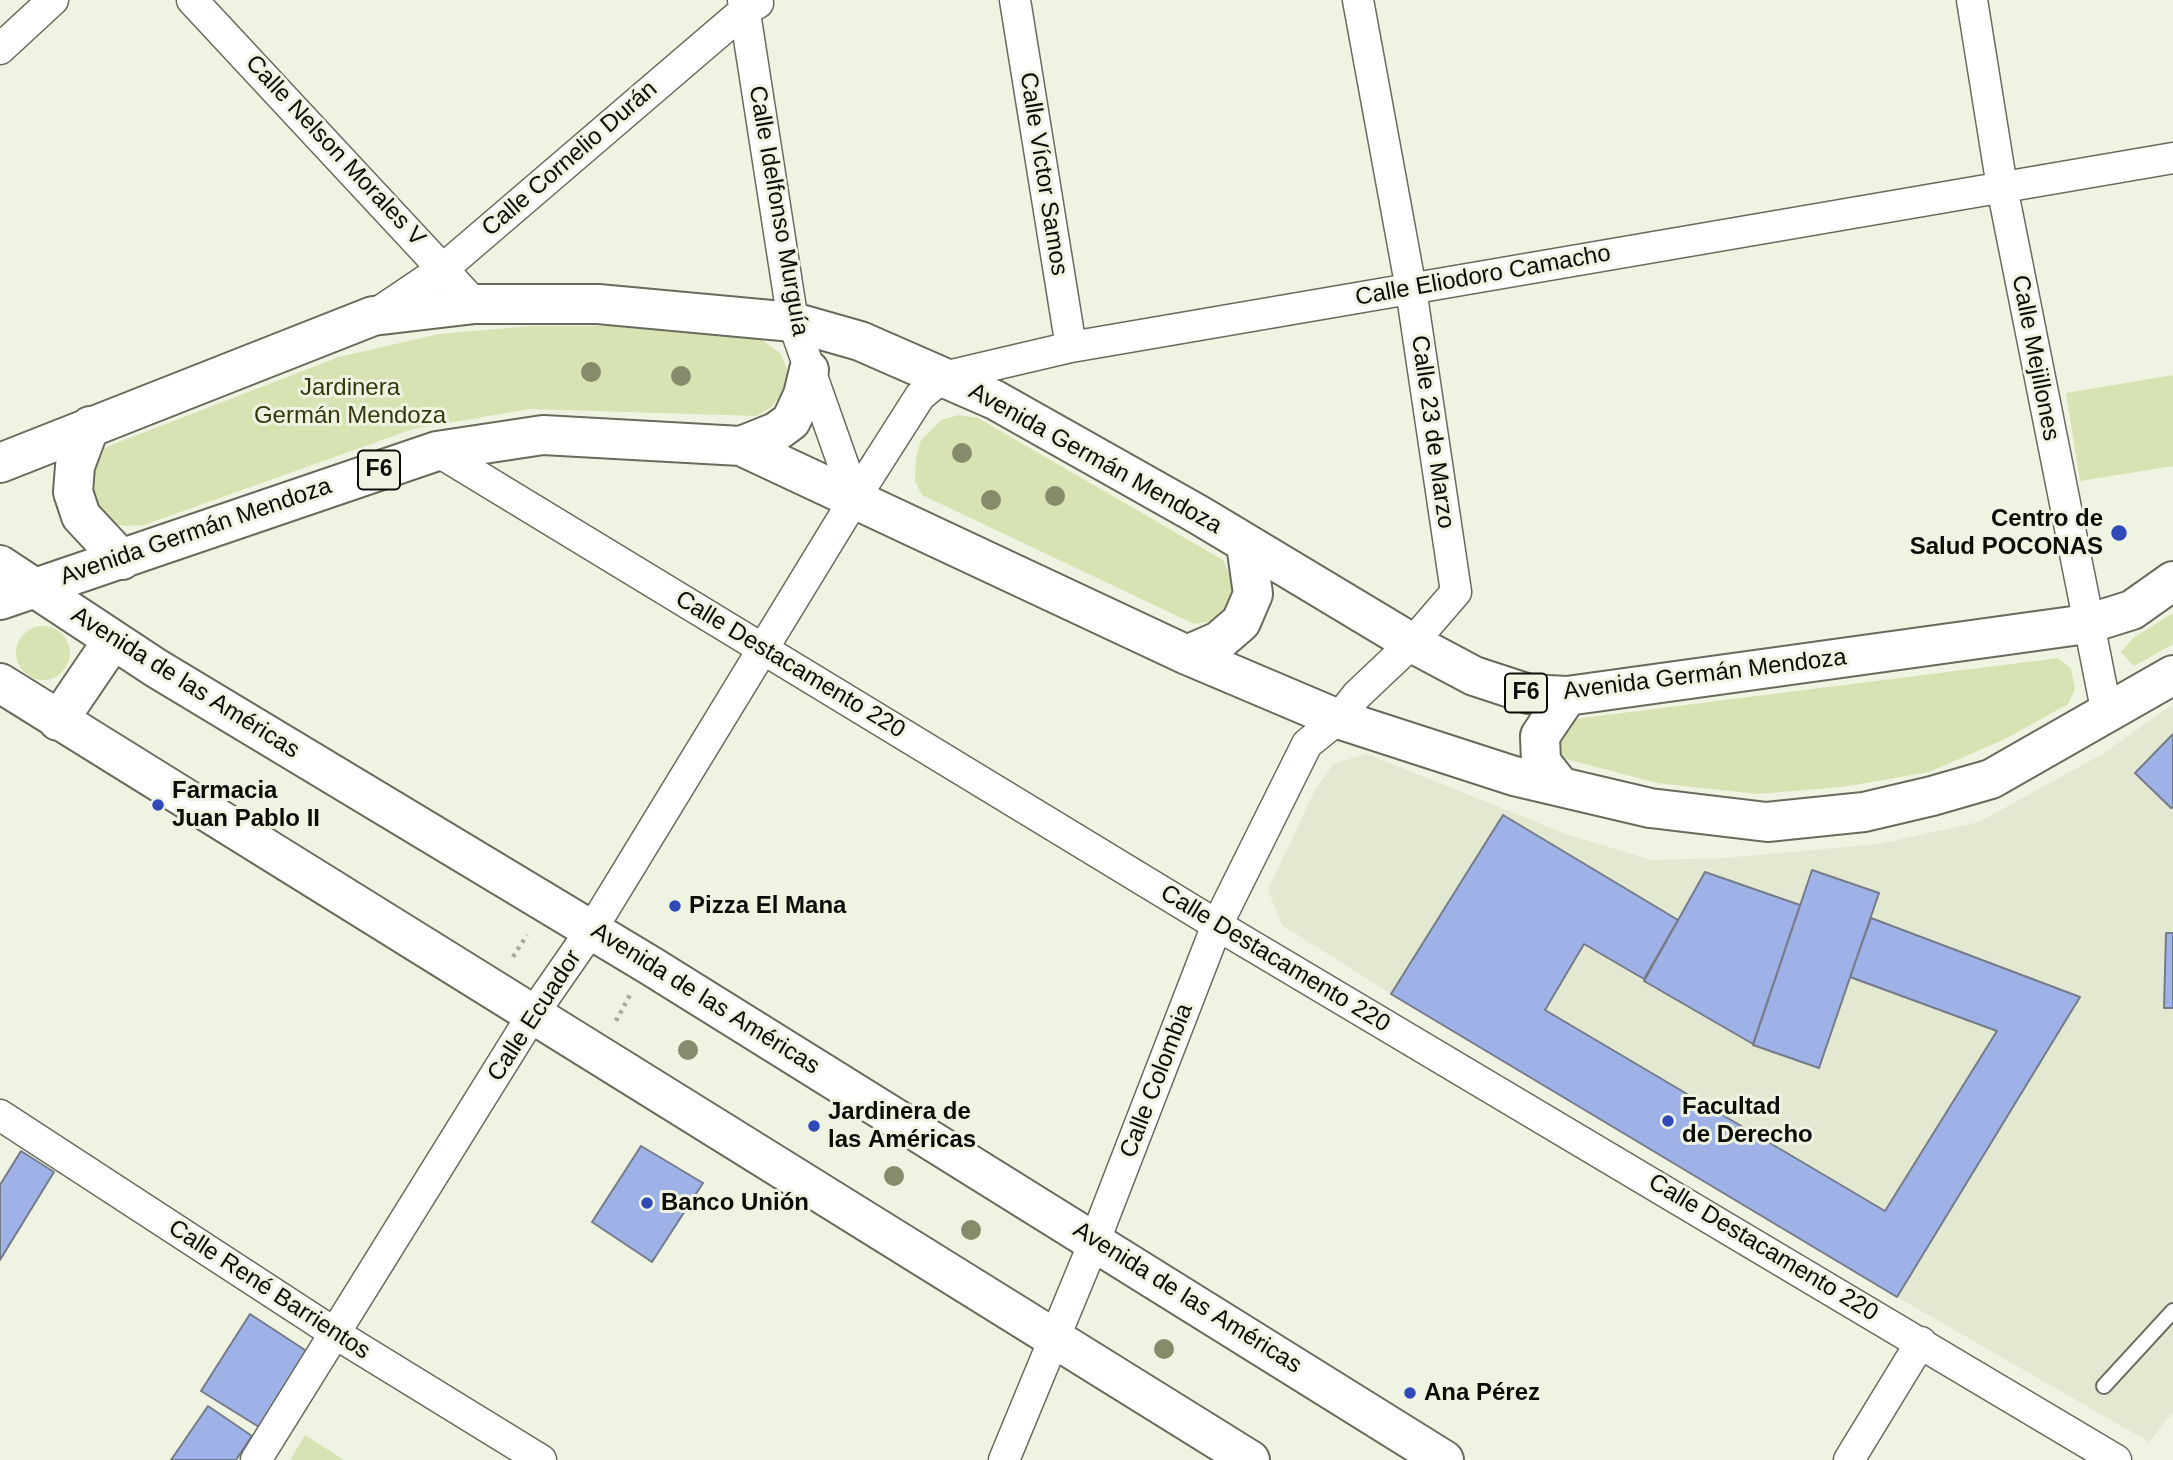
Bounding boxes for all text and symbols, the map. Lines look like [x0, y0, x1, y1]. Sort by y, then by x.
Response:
street label: Calle Nelson Morales V [239, 49, 431, 253]
street label: Calle Víctor Samos [1013, 70, 1073, 278]
street label: Calle Cornelio Durán [476, 75, 664, 243]
street label: Calle Idelfonso Murguía [742, 84, 814, 338]
street label: Calle Eliodoro Camacho [1353, 239, 1613, 313]
street label: Calle Mejillones [2005, 273, 2065, 443]
street label: Calle 23 de Marzo [1404, 334, 1460, 530]
park label: Jardinera Germán Mendoza [254, 374, 446, 430]
street label: Avenida Germán Mendoza [963, 377, 1227, 541]
road number: F6 [358, 450, 400, 490]
street label: Avenida Germán Mendoza [57, 472, 335, 592]
place label: Centro de Salud POCONAS [1910, 505, 2103, 561]
marker: Centro de Salud POCONAS [2109, 523, 2129, 543]
street label: Calle Destacamento 220 [670, 585, 910, 745]
street label: Avenida de las Américas [66, 601, 304, 765]
street label: Avenida Germán Mendoza [1562, 643, 1848, 707]
road number: F6 [1505, 674, 1547, 712]
place label: Farmacia Juan Pablo II [172, 777, 320, 833]
marker: Farmacia Juan Pablo II [150, 797, 166, 813]
street label: Calle Destacamento 220 [1155, 879, 1395, 1039]
place label: Pizza El Mana [689, 892, 846, 920]
marker: Pizza El Mana [667, 898, 683, 914]
street label: Avenida de las Américas [586, 917, 824, 1081]
street label: Calle Ecuador [482, 945, 588, 1087]
street label: Calle Colombia [1114, 1000, 1200, 1162]
place label: Facultad de Derecho [1682, 1093, 1813, 1149]
place label: Jardinera de las Américas [828, 1098, 976, 1154]
marker: Facultad de Derecho [1660, 1113, 1676, 1129]
marker: Jardinera de las Américas [806, 1118, 822, 1134]
street label: Calle Destacamento 220 [1643, 1168, 1883, 1328]
place label: Banco Unión [661, 1189, 809, 1217]
marker: Banco Unión [639, 1195, 655, 1211]
street label: Calle René Barrientos [163, 1214, 375, 1366]
street label: Avenida de las Américas [1068, 1216, 1306, 1380]
place label: Ana Pérez [1424, 1379, 1540, 1407]
marker: Ana Pérez [1402, 1385, 1418, 1401]

